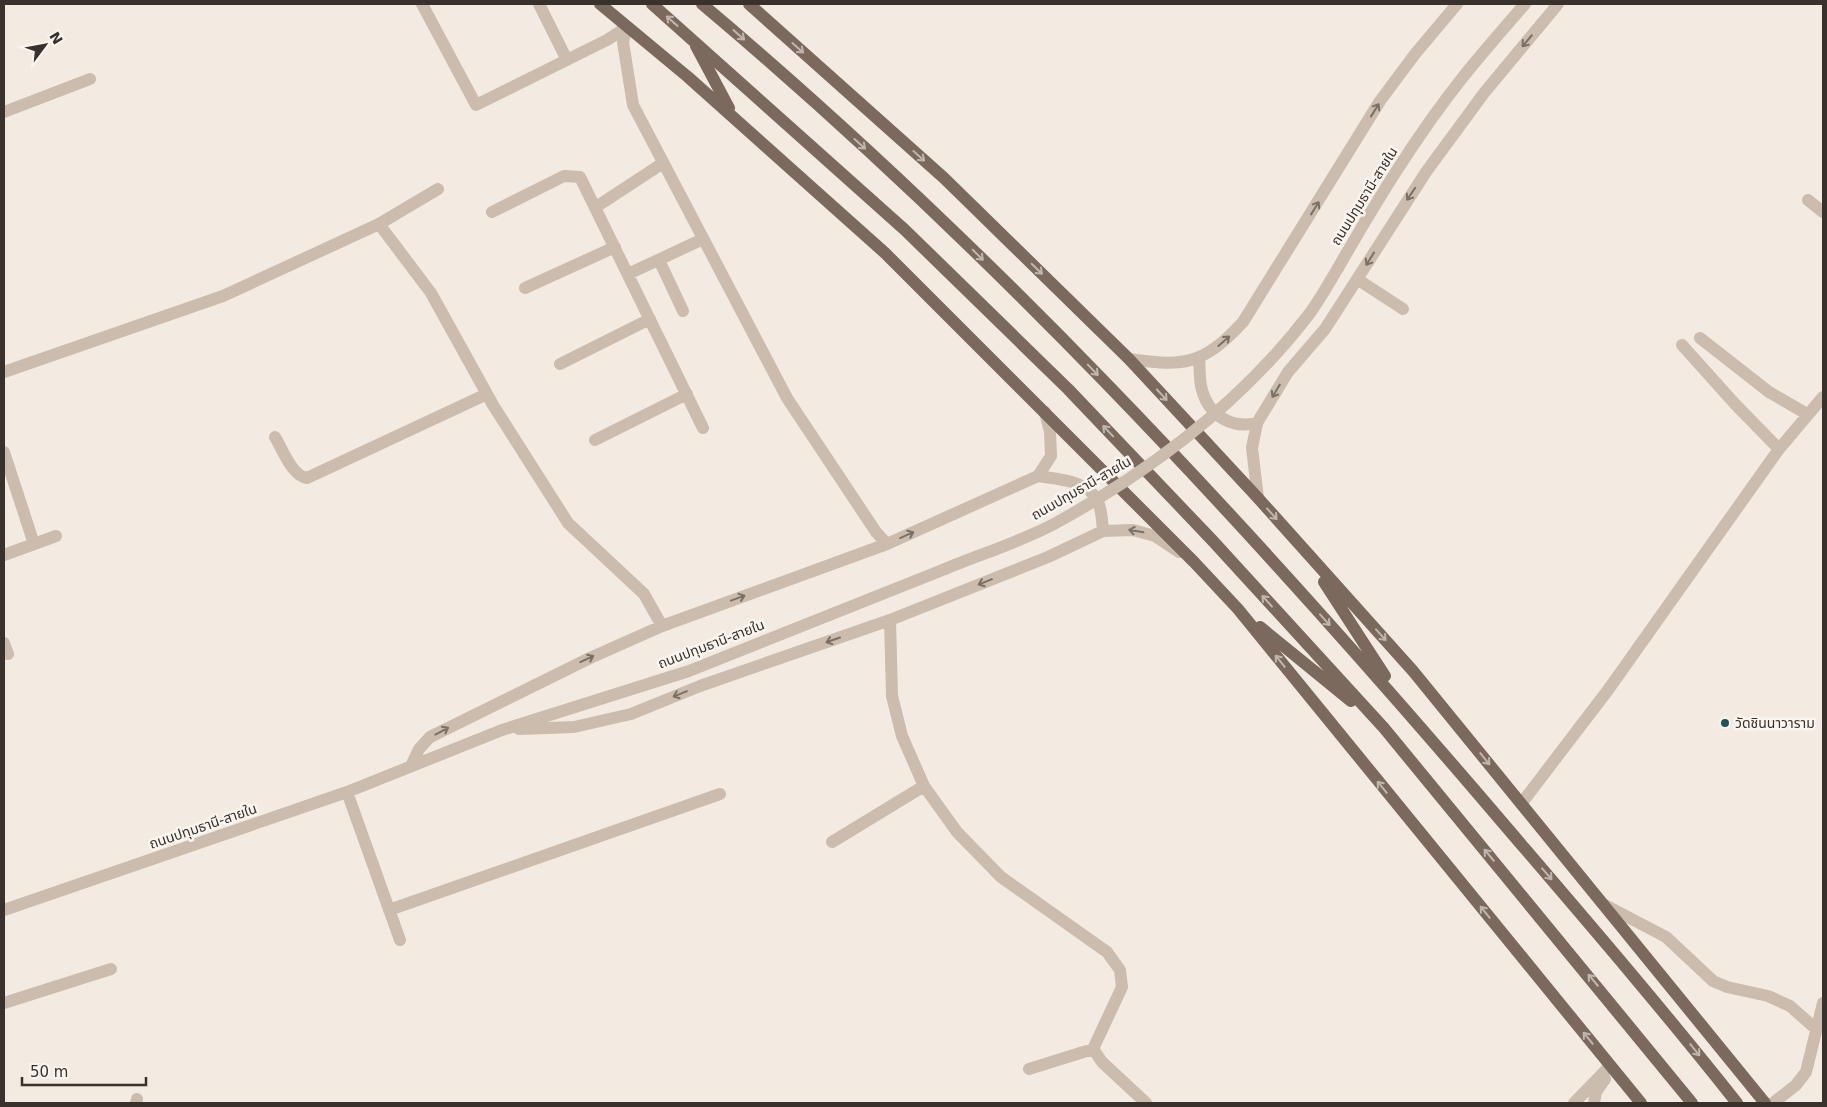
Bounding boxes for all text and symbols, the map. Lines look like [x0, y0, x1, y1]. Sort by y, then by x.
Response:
one-way arrow [666, 15, 679, 26]
north arrow [20, 20, 70, 70]
text: N [46, 29, 66, 47]
one-way arrow [732, 30, 745, 41]
one-way arrow [1521, 35, 1532, 48]
one-way arrow [792, 42, 805, 54]
one-way arrow [1370, 104, 1380, 118]
one-way arrow [854, 138, 867, 150]
street label: ถนนปทุมธานี-สายใน [1327, 144, 1401, 249]
one-way arrow [913, 150, 926, 162]
one-way arrow [1406, 187, 1416, 201]
one-way arrow [1310, 201, 1320, 215]
one-way arrow [972, 249, 985, 261]
one-way arrow [1365, 251, 1375, 265]
one-way arrow [1030, 262, 1042, 274]
one-way arrow [1217, 336, 1230, 347]
one-way arrow [1087, 364, 1099, 376]
one-way arrow [1271, 383, 1281, 397]
one-way arrow [1156, 388, 1168, 401]
one-way arrow [1102, 425, 1114, 438]
street label: ถนนปทุมธานี-สายใน [1028, 453, 1134, 524]
one-way arrow [1266, 508, 1278, 521]
one-way arrow [1129, 526, 1145, 536]
one-way arrow [899, 530, 914, 540]
one-way arrow [978, 578, 993, 587]
one-way arrow [730, 593, 745, 602]
one-way arrow [1262, 594, 1273, 607]
one-way arrow [1320, 613, 1331, 626]
street label: ถนนปทุมธานี-สายใน [656, 616, 767, 673]
one-way arrow [1375, 629, 1387, 642]
one-way arrow [825, 635, 841, 645]
one-way arrow [580, 654, 595, 664]
one-way arrow [1274, 654, 1285, 667]
one-way arrow [673, 690, 688, 699]
place label: วัดชินนาวาราม [1735, 715, 1815, 731]
marker: วัดชินนาวาราม [1719, 717, 1731, 729]
one-way arrow [434, 726, 449, 735]
one-way arrow [1480, 753, 1491, 766]
one-way arrow [1377, 780, 1388, 793]
street label: ถนนปทุมธานี-สายใน [147, 800, 259, 853]
one-way arrow [1484, 849, 1495, 862]
one-way arrow [1541, 868, 1553, 881]
one-way arrow [1479, 906, 1491, 919]
one-way arrow [1587, 974, 1598, 987]
one-way arrow [1582, 1032, 1593, 1045]
one-way arrow [1689, 1043, 1700, 1056]
scale bar [22, 1054, 146, 1086]
text: 50 m [30, 1063, 68, 1081]

